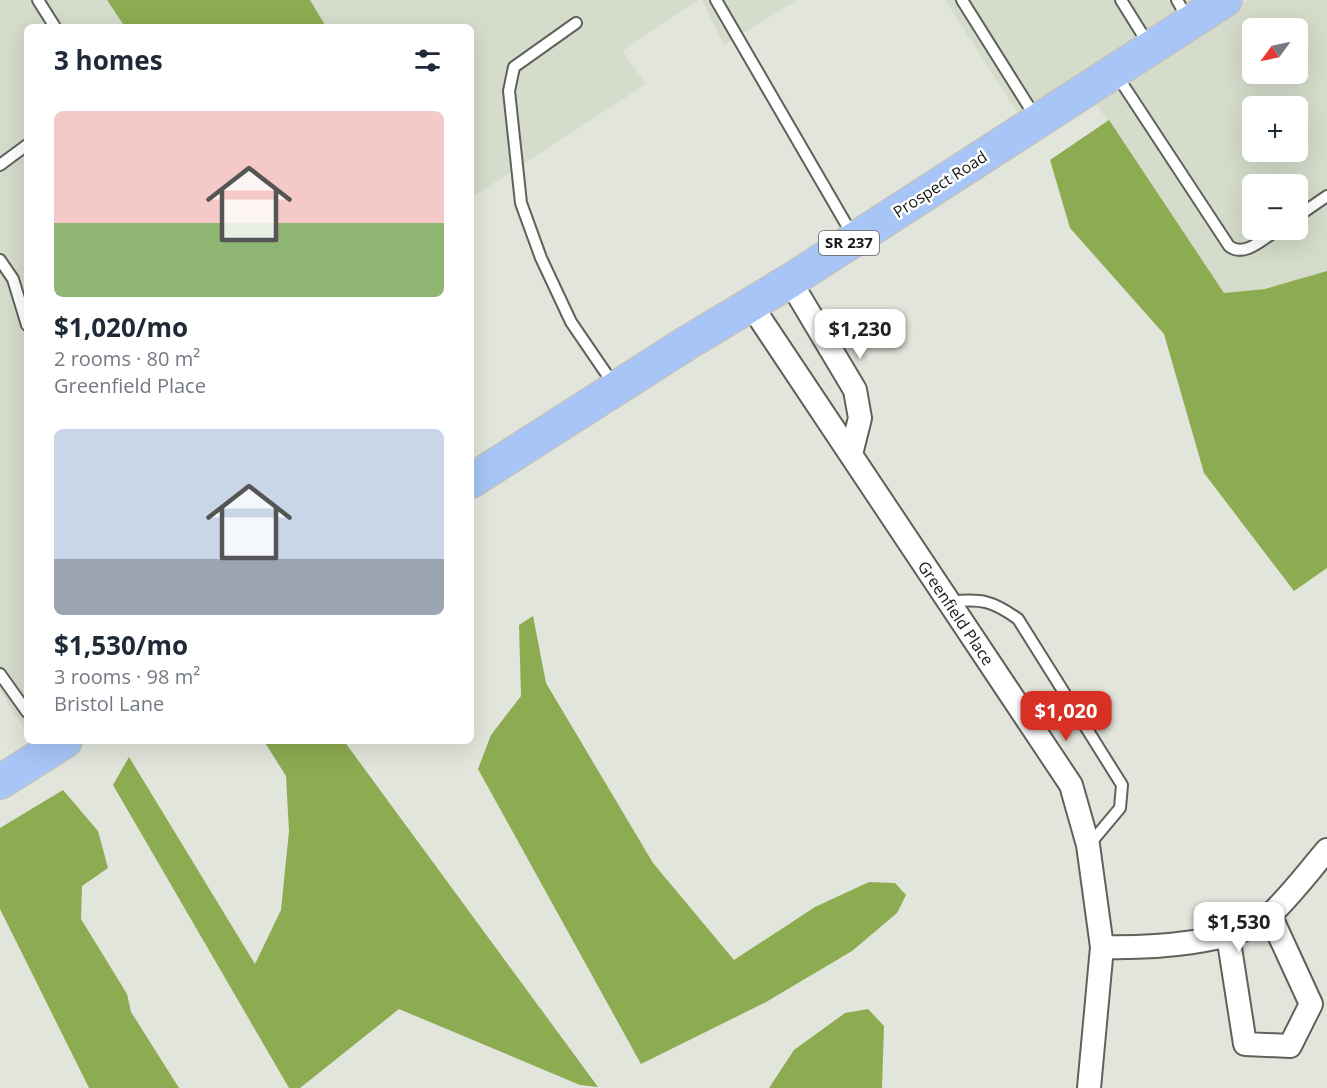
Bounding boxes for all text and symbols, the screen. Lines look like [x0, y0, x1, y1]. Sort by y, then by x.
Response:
north arrow [1242, 18, 1308, 84]
map controls [1242, 18, 1308, 240]
text: 3 homes [54, 42, 163, 78]
icon: filters [411, 44, 444, 77]
button: + [1242, 96, 1308, 162]
street label: Prospect Road [889, 145, 991, 223]
icon: home [195, 150, 303, 258]
button: − [1242, 174, 1308, 240]
road number: SR 237 [819, 231, 879, 255]
text: $1,020/mo [54, 309, 188, 345]
pin: $1,230 [811, 309, 909, 360]
text: $1,230 [829, 315, 891, 342]
text: 2 rooms · 80 m² [54, 345, 200, 372]
text: Greenfield Place [54, 372, 206, 399]
icon: home [195, 468, 303, 576]
street label: Greenfield Place [913, 556, 999, 670]
text: $1,530/mo [54, 627, 188, 663]
text: 3 rooms · 98 m² [54, 663, 200, 690]
text: Bristol Lane [54, 690, 164, 717]
pin: $1,020 [1017, 691, 1115, 742]
text: $1,020 [1035, 697, 1097, 724]
pin: $1,530 [1190, 902, 1288, 953]
text: $1,530 [1208, 908, 1270, 935]

